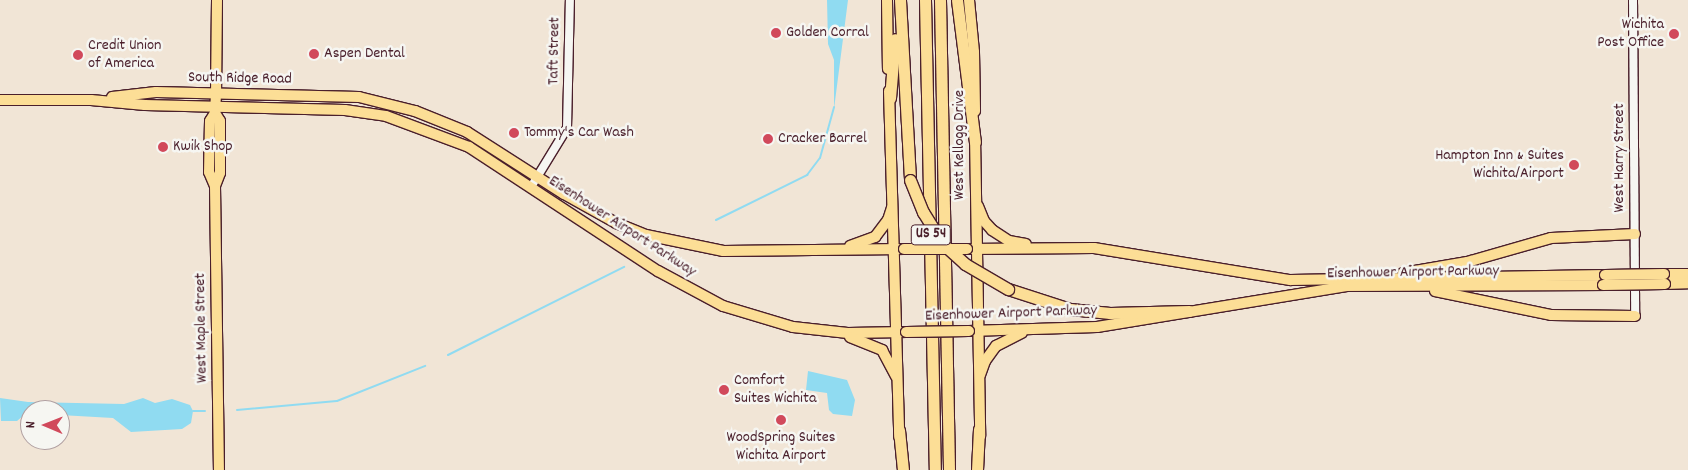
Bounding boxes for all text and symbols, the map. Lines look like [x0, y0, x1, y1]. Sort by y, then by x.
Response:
place label: Wichita Post Office [1597, 15, 1664, 53]
street label: Taft Street [545, 17, 565, 85]
place label: Golden Corral [786, 23, 869, 43]
marker: Golden Corral [770, 27, 782, 39]
marker: Wichita Post Office [1668, 28, 1680, 40]
place label: Credit Union of America [88, 36, 161, 74]
place label: Aspen Dental [324, 44, 405, 64]
marker: Aspen Dental [308, 48, 320, 60]
marker: Credit Union of America [72, 49, 84, 61]
street label: South Ridge Road [188, 68, 292, 90]
street label: West Kellogg Drive [950, 90, 970, 200]
street label: West Harry Street [1610, 103, 1630, 213]
place label: Tommy's Car Wash [524, 123, 634, 143]
marker: Tommy's Car Wash [508, 127, 520, 139]
place label: Cracker Barrel [778, 129, 867, 149]
marker: Cracker Barrel [762, 133, 774, 145]
place label: Kwik Shop [173, 137, 233, 157]
marker: Kwik Shop [157, 141, 169, 153]
place label: Hampton Inn & Suites Wichita/Airport [1435, 146, 1564, 184]
marker: Hampton Inn & Suites Wichita/Airport [1568, 159, 1580, 171]
street label: Eisenhower Airport Parkway [545, 172, 699, 282]
road number: US 54 [910, 222, 952, 248]
street label: Eisenhower Airport Parkway [1327, 262, 1499, 284]
street label: West Maple Street [191, 273, 213, 383]
street label: Eisenhower Airport Parkway [925, 301, 1097, 327]
place label: Comfort Suites Wichita [734, 371, 816, 409]
marker: Comfort Suites Wichita [718, 384, 730, 396]
north arrow [20, 400, 70, 450]
marker: WoodSpring Suites Wichita Airport [775, 414, 787, 426]
text: N [21, 421, 41, 428]
place label: WoodSpring Suites Wichita Airport [727, 428, 835, 466]

